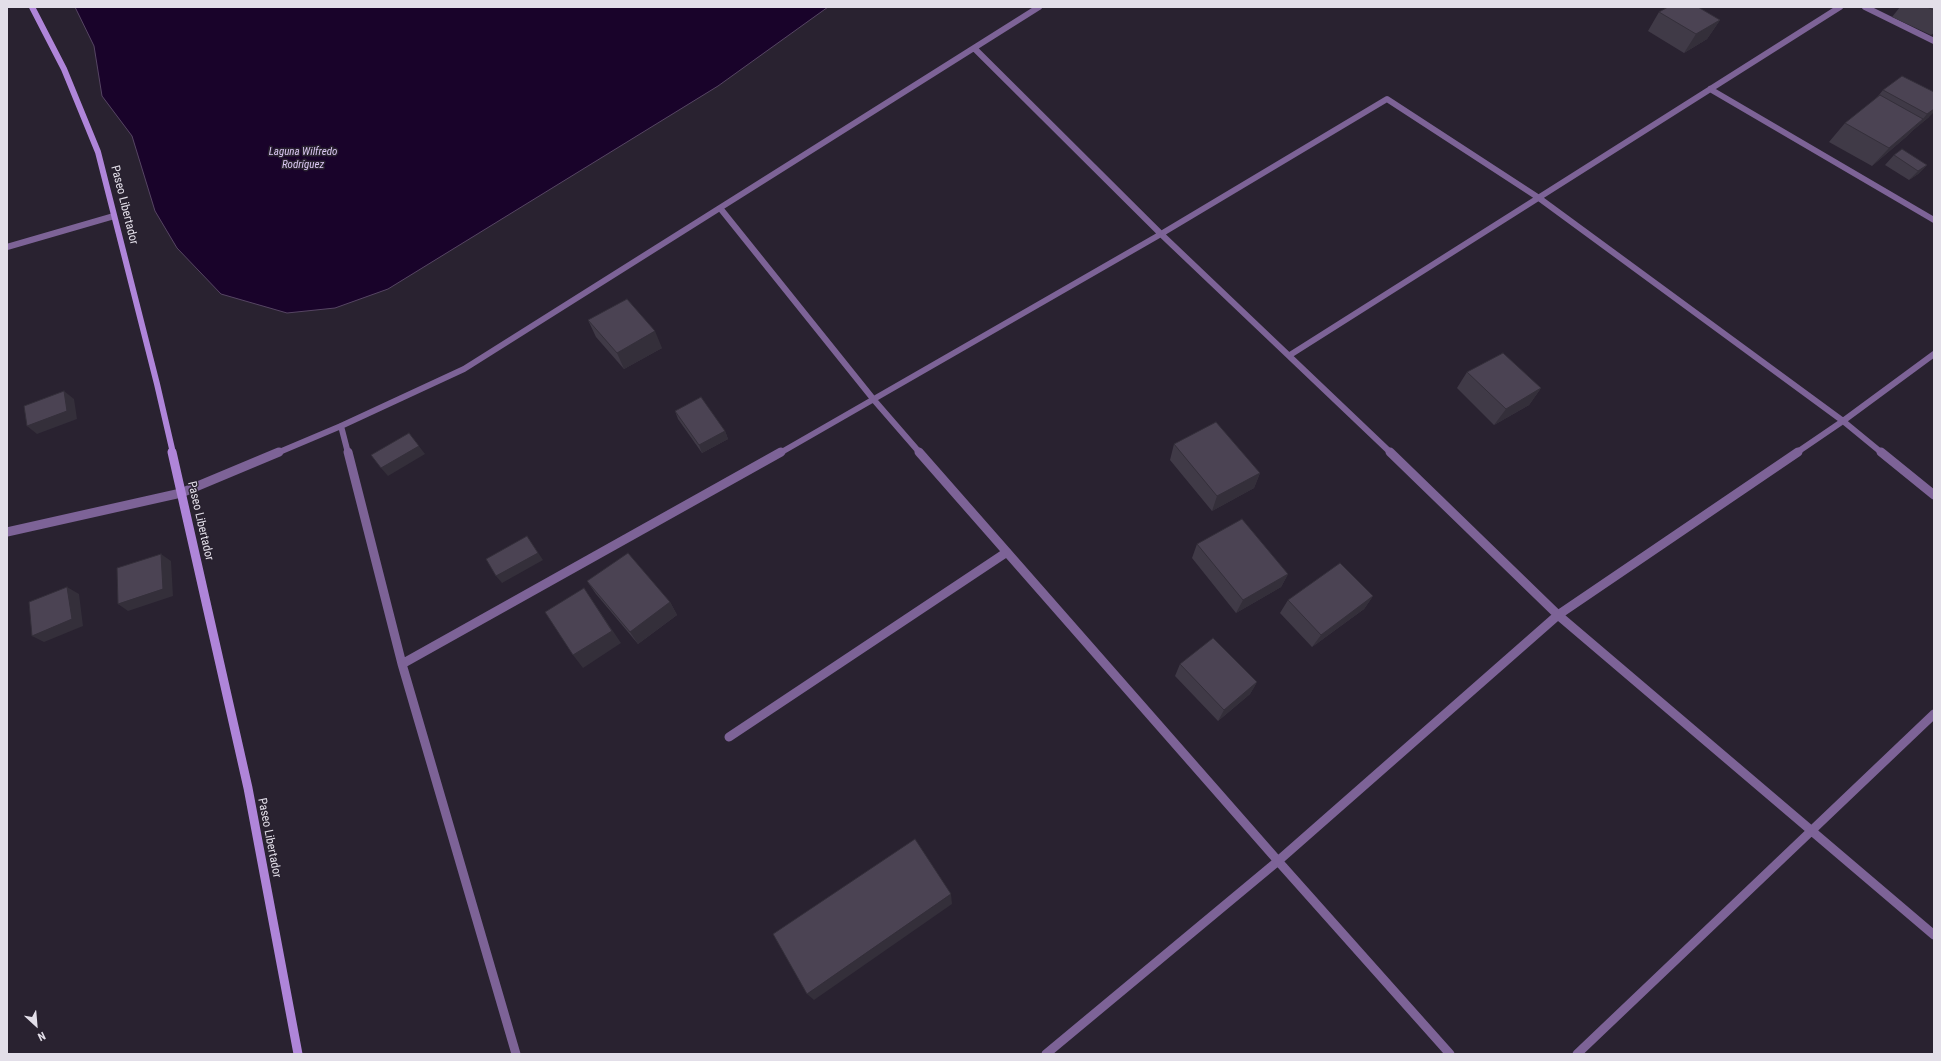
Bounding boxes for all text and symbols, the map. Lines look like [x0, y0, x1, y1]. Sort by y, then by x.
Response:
water label: Laguna Wilfredo Rodríguez [269, 145, 337, 171]
street label: Paseo Libertador [107, 164, 141, 246]
street label: Paseo Libertador [184, 480, 216, 562]
street label: Paseo Libertador [254, 797, 284, 879]
north arrow [16, 1005, 56, 1045]
text: N [36, 1029, 47, 1044]

